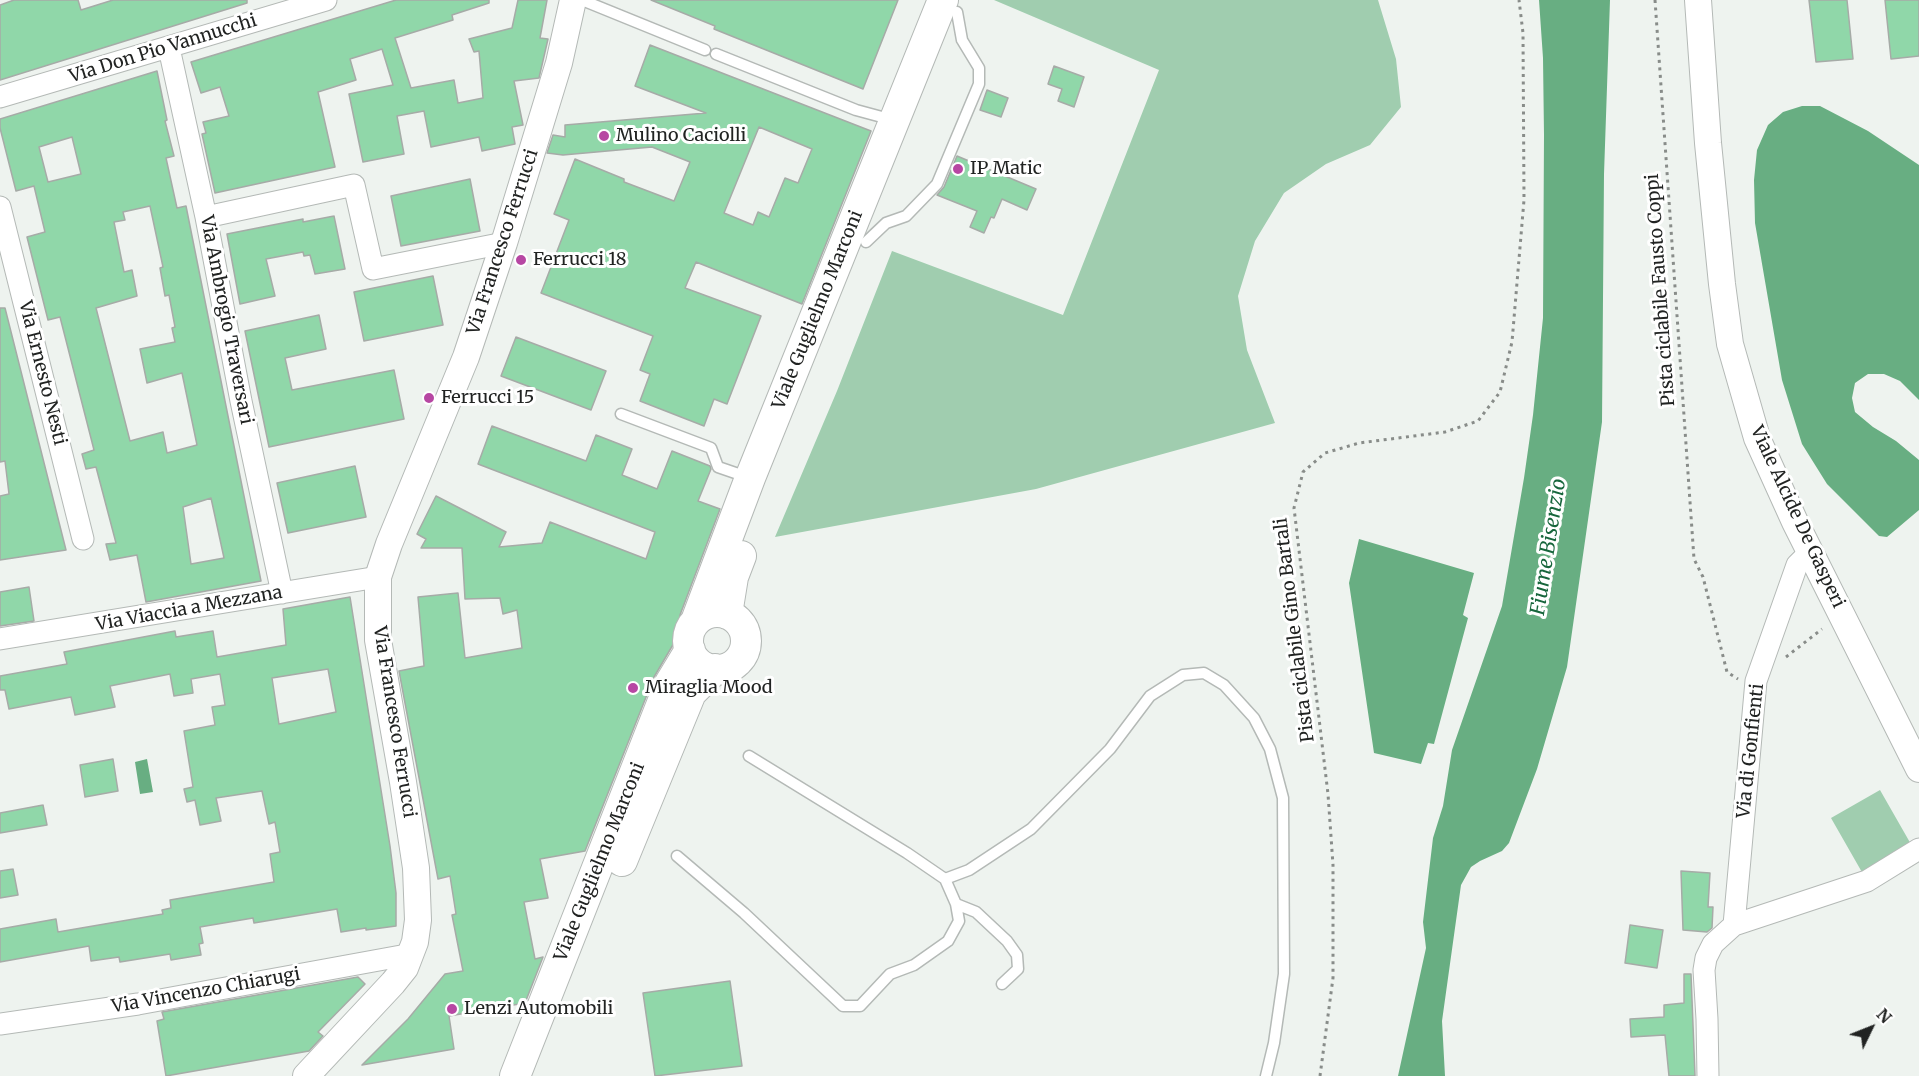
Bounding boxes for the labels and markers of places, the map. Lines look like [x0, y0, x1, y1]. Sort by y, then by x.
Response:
place label: Mulino Caciolli [616, 125, 746, 147]
marker: Mulino Caciolli [597, 129, 611, 143]
place label: IP Matic [970, 158, 1042, 180]
marker: IP Matic [951, 162, 965, 176]
place label: Ferrucci 18 [533, 249, 627, 271]
marker: Ferrucci 18 [514, 253, 528, 267]
place label: Ferrucci 15 [441, 387, 534, 409]
marker: Ferrucci 15 [422, 391, 436, 405]
place label: Miraglia Mood [645, 677, 773, 699]
marker: Miraglia Mood [626, 681, 640, 695]
place label: Lenzi Automobili [464, 998, 613, 1020]
marker: Lenzi Automobili [445, 1002, 459, 1016]

